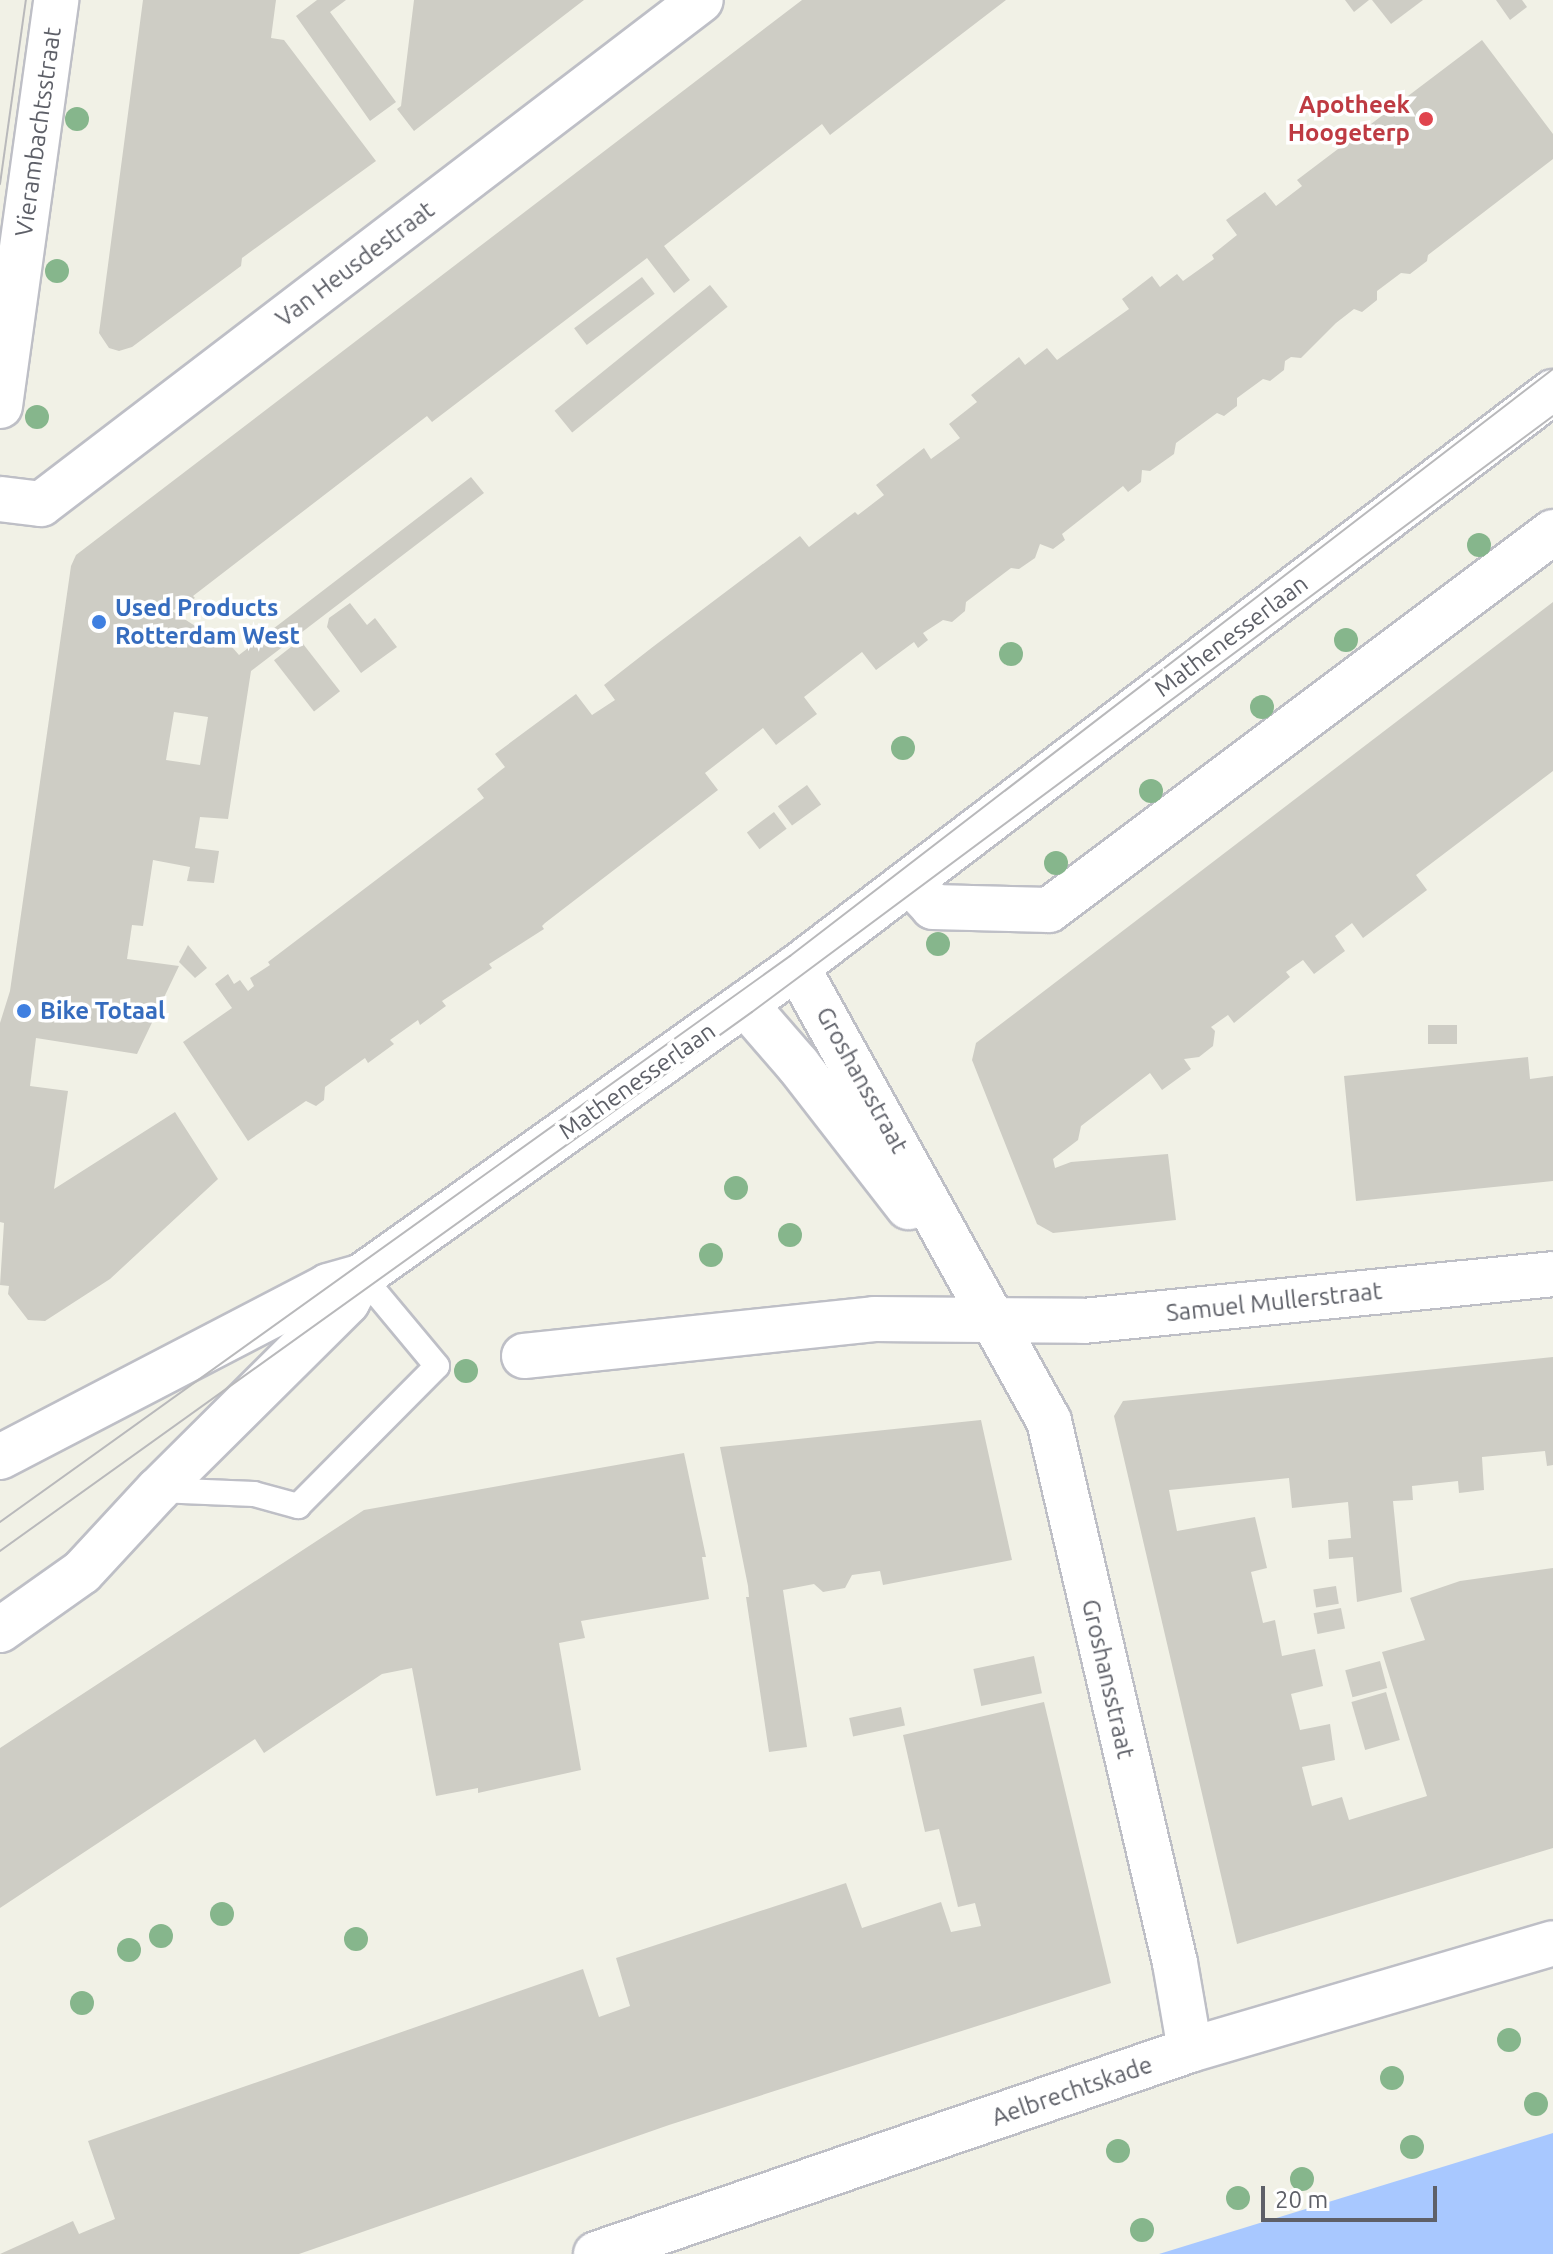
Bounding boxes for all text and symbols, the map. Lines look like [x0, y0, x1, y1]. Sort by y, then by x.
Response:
street label: Vierambachtsstraat [9, 25, 67, 239]
place label: Apotheek Hoogeterp [1288, 91, 1410, 147]
marker: Apotheek Hoogeterp [1417, 110, 1435, 128]
street label: Van Heusdestraat [270, 195, 440, 333]
street label: Mathenesserlaan [1149, 569, 1313, 703]
place label: Used Products Rotterdam West [115, 594, 300, 650]
marker: Used Products Rotterdam West [90, 613, 108, 631]
place label: Bike Totaal [40, 997, 165, 1025]
marker: Bike Totaal [15, 1002, 33, 1020]
street label: Groshansstraat [810, 1002, 914, 1158]
street label: Mathenesserlaan [553, 1016, 721, 1146]
street label: Samuel Mullerstraat [1165, 1276, 1383, 1328]
street label: Groshansstraat [1076, 1597, 1140, 1761]
street label: Aelbrechtskade [988, 2050, 1156, 2132]
scale bar [1265, 2170, 1441, 2220]
text: 20 m [1275, 2186, 1328, 2213]

